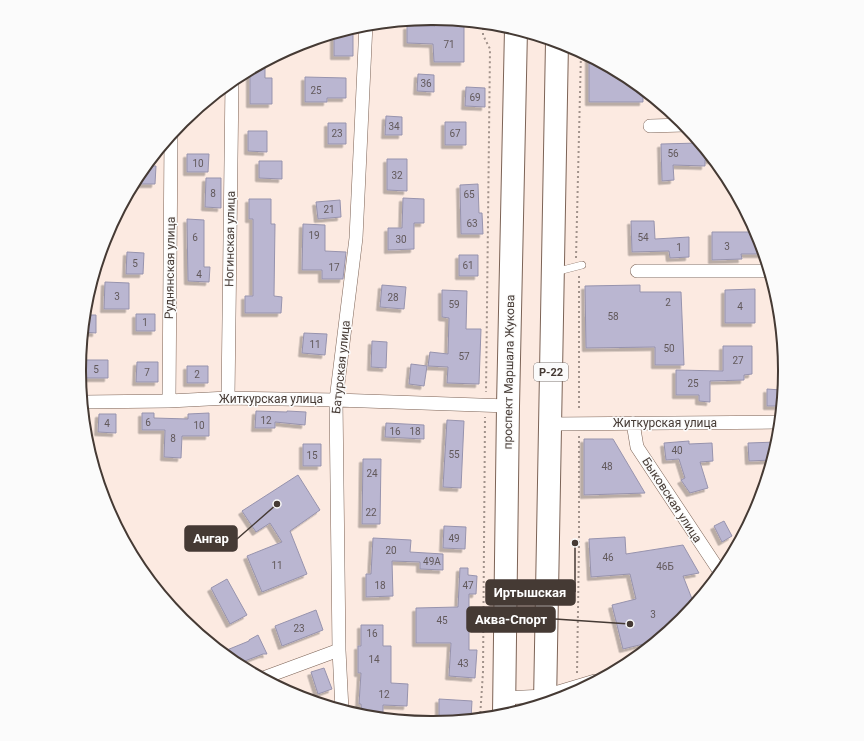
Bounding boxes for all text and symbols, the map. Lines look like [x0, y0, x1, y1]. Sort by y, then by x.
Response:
house number: 71 [443, 39, 455, 50]
house number: 36 [420, 78, 432, 89]
house number: 25 [310, 85, 322, 96]
house number: 69 [469, 92, 481, 103]
house number: 34 [388, 121, 400, 132]
house number: 23 [331, 128, 343, 139]
house number: 67 [449, 128, 461, 139]
house number: 56 [667, 148, 679, 159]
house number: 10 [192, 158, 204, 169]
house number: 32 [391, 170, 403, 181]
house number: 8 [210, 188, 216, 199]
house number: 65 [463, 189, 475, 200]
street label: Ногинская улица [222, 191, 238, 287]
house number: 21 [323, 204, 335, 215]
street label: Руднянская улица [162, 217, 178, 319]
house number: 63 [466, 218, 478, 229]
house number: 19 [308, 230, 320, 241]
house number: 6 [192, 232, 198, 243]
house number: 54 [637, 232, 649, 243]
house number: 30 [395, 234, 407, 245]
house number: 3 [724, 241, 730, 252]
house number: 1 [676, 242, 682, 253]
house number: 5 [132, 258, 138, 269]
house number: 61 [462, 260, 474, 271]
house number: 17 [328, 262, 340, 273]
house number: 4 [196, 269, 202, 280]
house number: 3 [114, 291, 120, 302]
house number: 28 [387, 292, 399, 303]
street label: проспект Маршала Жукова [501, 295, 517, 449]
house number: 2 [665, 297, 671, 308]
house number: 59 [448, 299, 460, 310]
house number: 4 [737, 301, 743, 312]
house number: 58 [607, 311, 619, 322]
house number: 1 [142, 317, 148, 328]
street label: Батурская улица [329, 319, 353, 415]
house number: 11 [309, 339, 321, 350]
house number: 50 [663, 343, 675, 354]
house number: 57 [458, 351, 470, 362]
house number: 27 [732, 355, 744, 366]
road number: Р-22 [534, 363, 568, 381]
house number: 5 [93, 364, 99, 375]
house number: 7 [144, 367, 150, 378]
house number: 2 [194, 369, 200, 380]
house number: 25 [687, 378, 699, 389]
street label: Житкурская улица [219, 392, 323, 406]
house number: 12 [260, 415, 272, 426]
street label: Житкурская улица [613, 416, 717, 430]
house number: 6 [145, 417, 151, 428]
house number: 4 [104, 418, 110, 429]
house number: 10 [193, 420, 205, 431]
house number: 16 [389, 426, 401, 437]
house number: 18 [409, 426, 421, 437]
house number: 8 [170, 433, 176, 444]
house number: 40 [671, 445, 683, 456]
house number: 55 [448, 449, 460, 460]
house number: 15 [306, 450, 318, 461]
street label: Быковская улица [639, 455, 705, 545]
house number: 48 [601, 461, 613, 472]
house number: 24 [366, 468, 378, 479]
house number: 22 [365, 507, 377, 518]
callout: Ангар [185, 526, 237, 551]
text: Ангар [193, 531, 229, 546]
house number: 49 [448, 533, 460, 544]
house number: 20 [385, 545, 397, 556]
house number: 46 [602, 552, 614, 563]
house number: 49А [423, 556, 441, 567]
house number: 11 [271, 560, 283, 571]
house number: 46Б [656, 561, 674, 572]
house number: 18 [374, 580, 386, 591]
house number: 47 [462, 580, 474, 591]
callout: Иртышская [486, 580, 575, 605]
text: Иртышская [494, 585, 566, 600]
callout: Аква-Спорт [467, 607, 555, 632]
house number: 3 [650, 609, 656, 620]
text: Аква-Спорт [475, 612, 547, 627]
house number: 45 [436, 615, 448, 626]
house number: 23 [293, 623, 305, 634]
house number: 16 [366, 628, 378, 639]
house number: 14 [368, 654, 380, 665]
house number: 43 [457, 658, 469, 669]
house number: 12 [378, 689, 390, 700]

